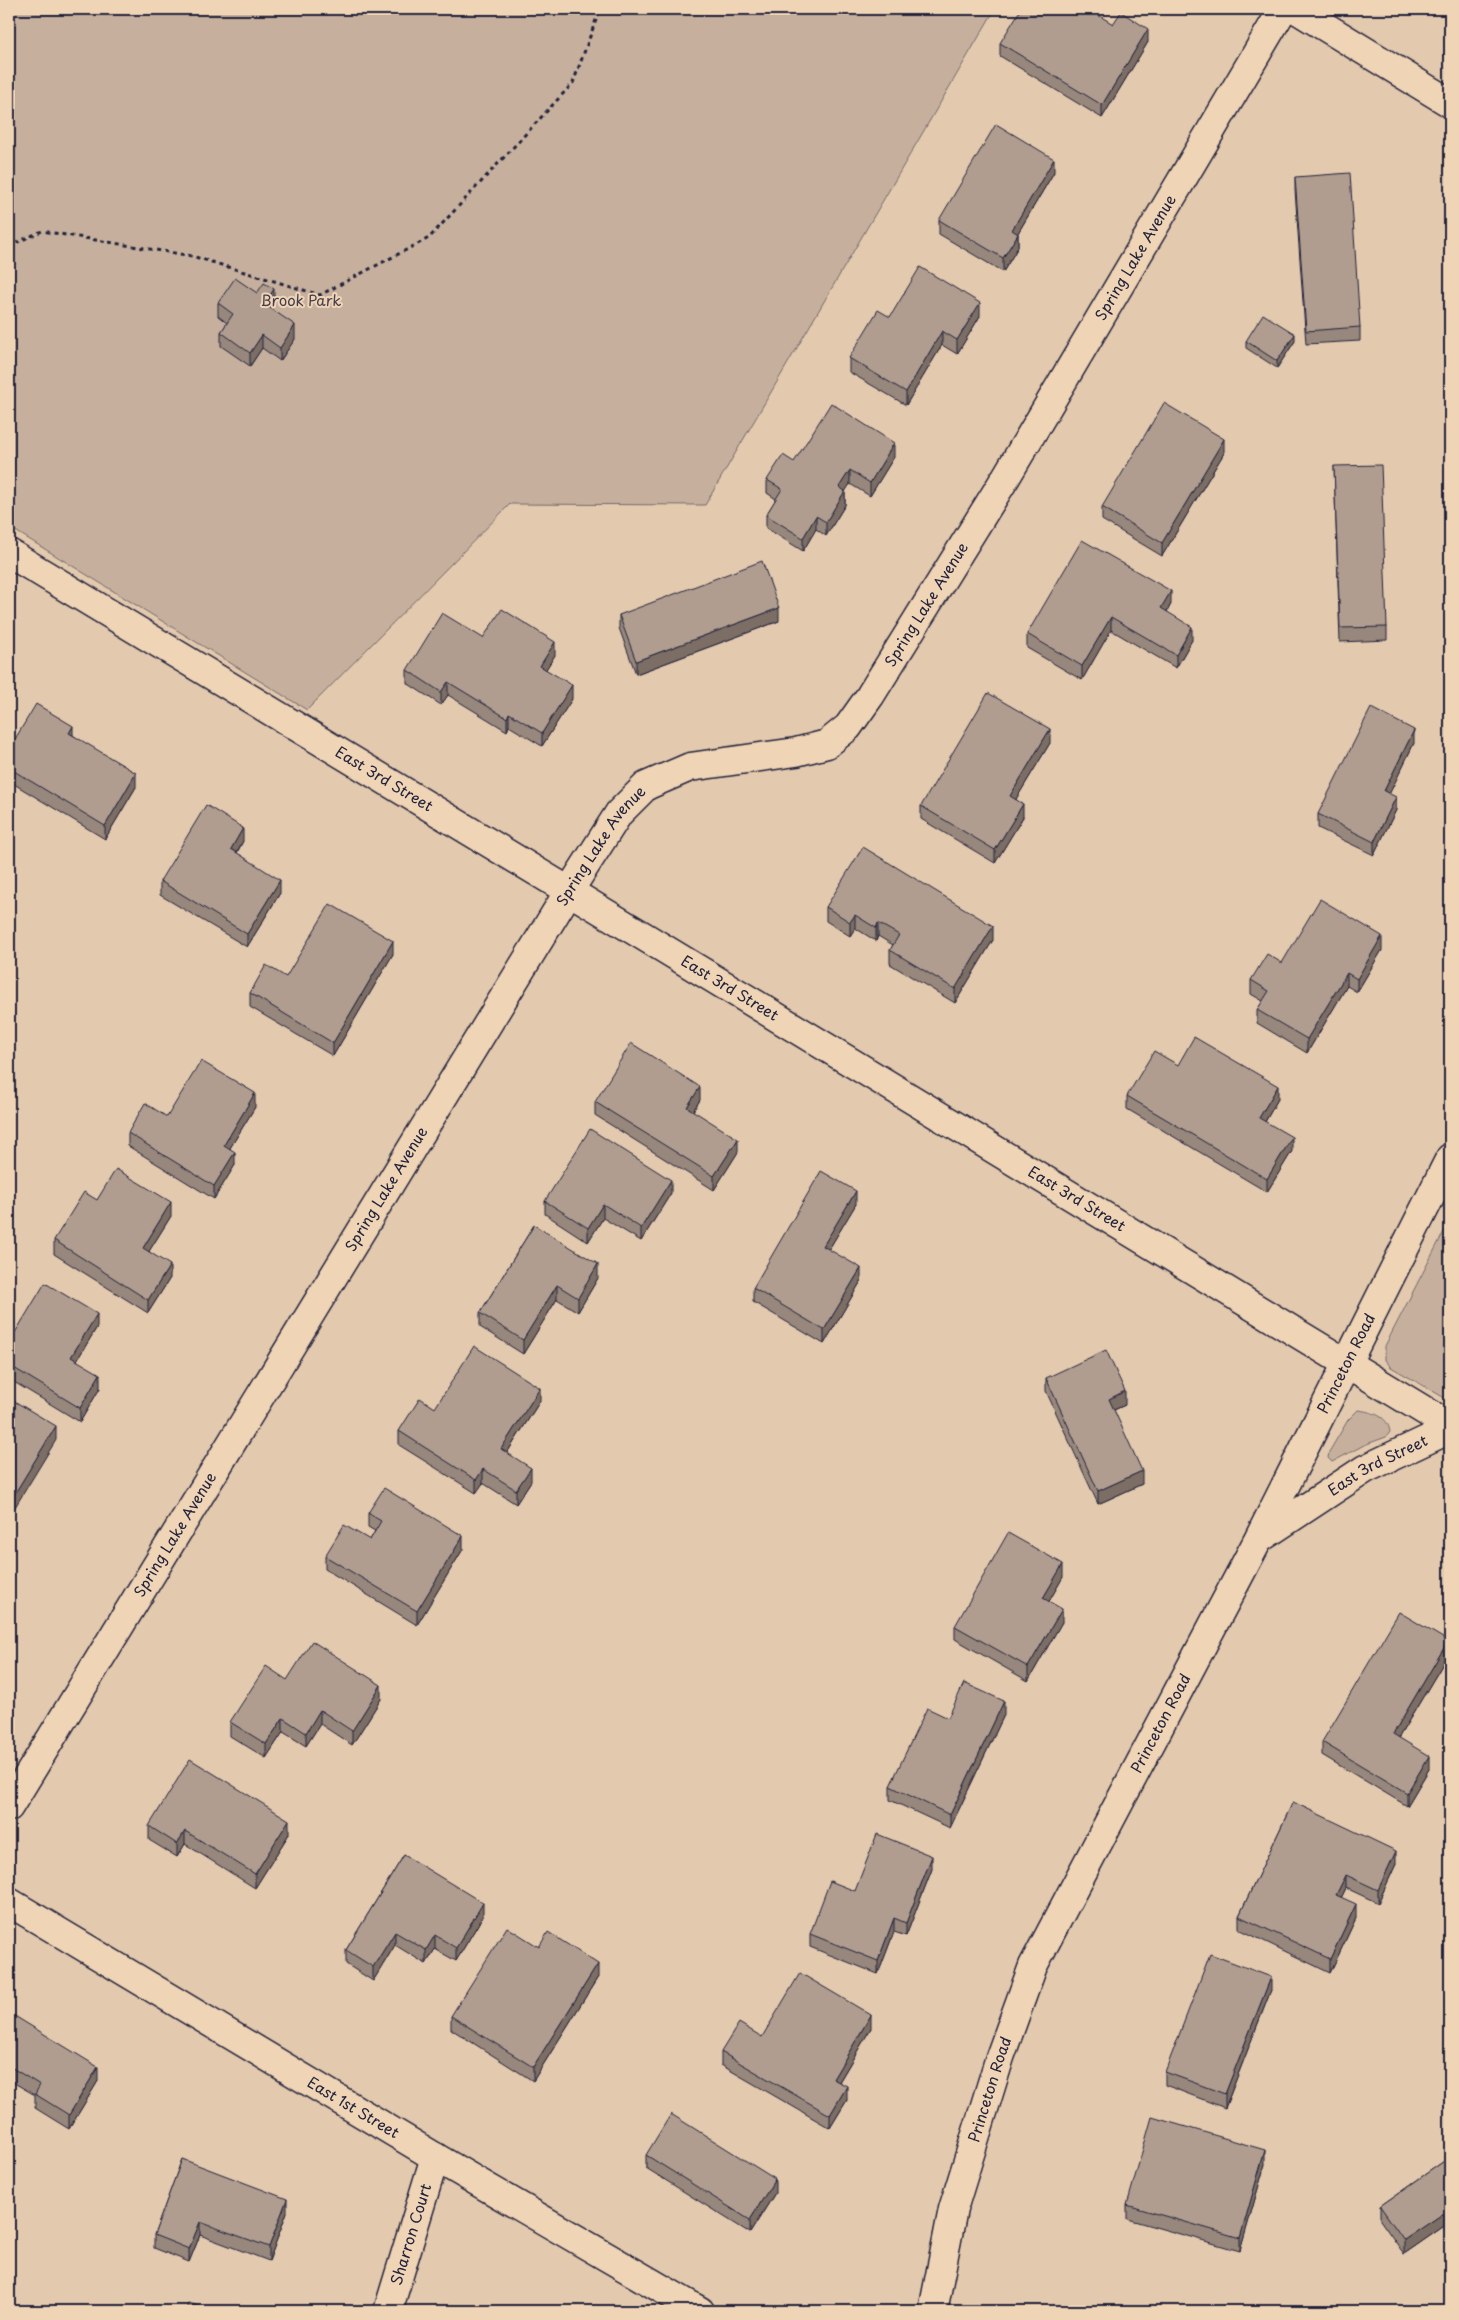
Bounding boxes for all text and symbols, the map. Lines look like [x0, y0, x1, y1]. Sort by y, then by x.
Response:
street label: Spring Lake Avenue [1088, 190, 1181, 324]
park label: Brook Park [261, 288, 342, 311]
street label: Spring Lake Avenue [878, 537, 973, 671]
street label: East 3rd Street [332, 740, 438, 816]
street label: Spring Lake Avenue [550, 780, 650, 910]
street label: East 3rd Street [677, 949, 784, 1026]
street label: Spring Lake Avenue [338, 1122, 432, 1255]
street label: East 3rd Street [1024, 1159, 1131, 1236]
street label: Princeton Road [1310, 1309, 1380, 1417]
street label: East 3rd Street [1323, 1428, 1431, 1501]
street label: Spring Lake Avenue [127, 1467, 221, 1601]
street label: Princeton Road [1124, 1669, 1195, 1777]
street label: Princeton Road [961, 2033, 1016, 2145]
street label: East 1st Street [303, 2070, 404, 2143]
street label: Sharron Court [384, 2180, 436, 2288]

